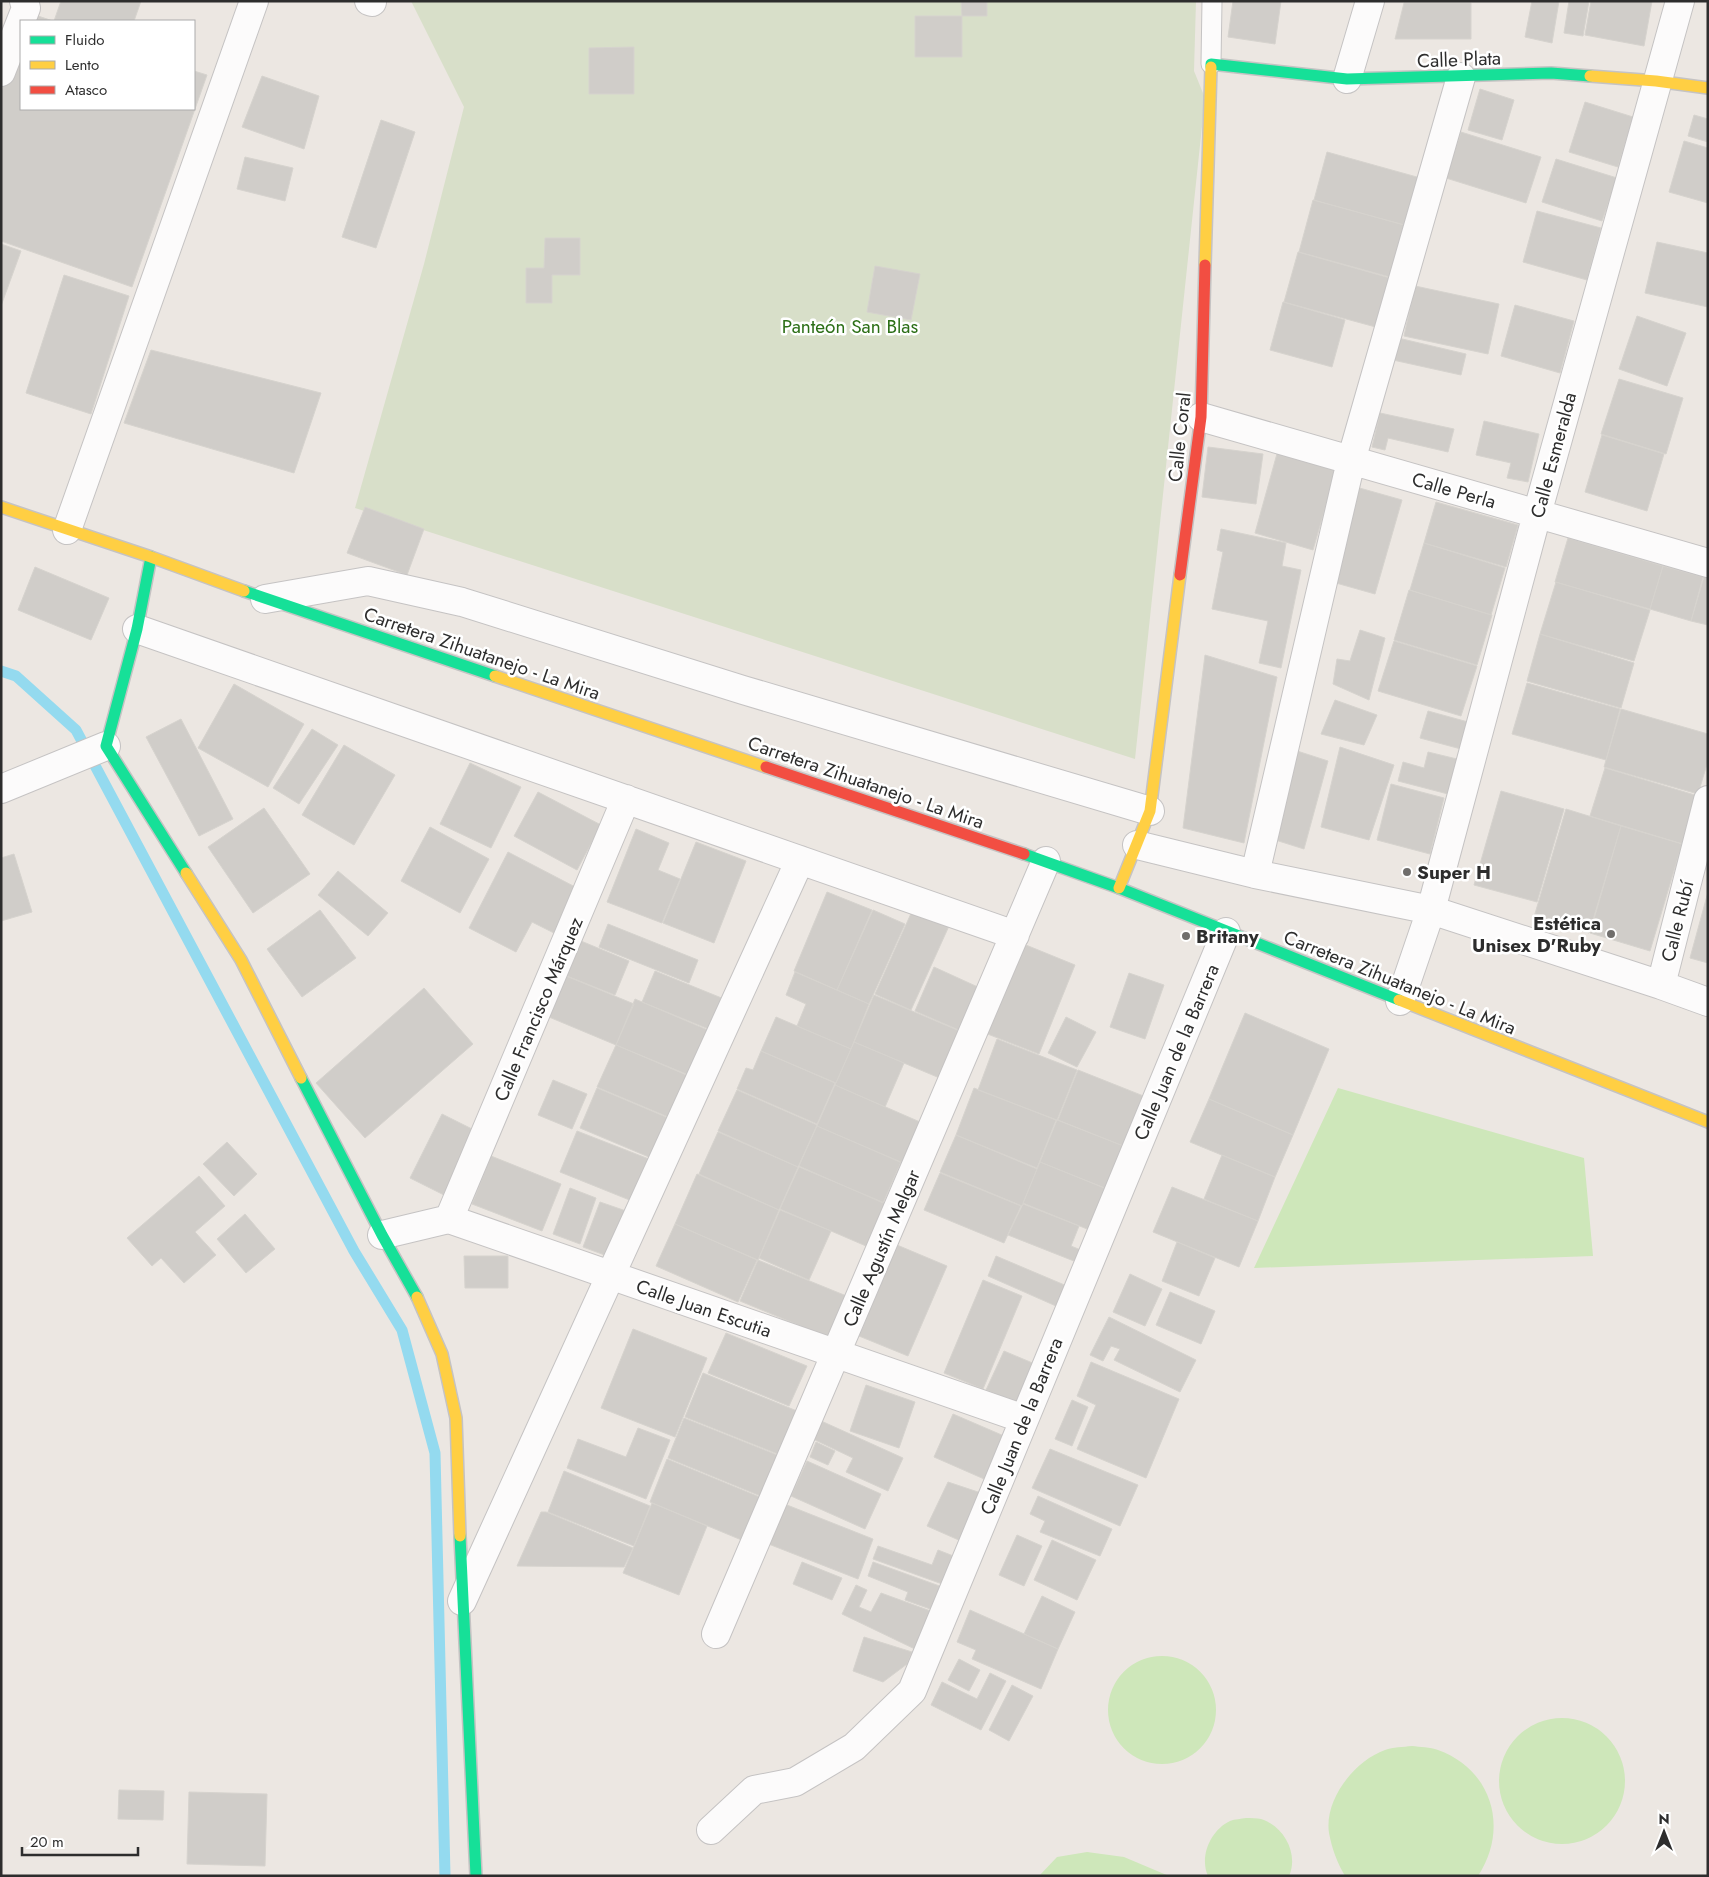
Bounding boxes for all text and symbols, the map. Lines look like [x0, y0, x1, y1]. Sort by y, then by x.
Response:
legend [20, 20, 195, 110]
text: Fluido [65, 29, 104, 51]
street label: Calle Plata [1417, 45, 1501, 74]
text: Lento [65, 54, 99, 76]
text: Atasco [65, 79, 107, 101]
park label: Panteón San Blas [782, 313, 919, 340]
street label: Calle Esmeralda [1524, 389, 1583, 521]
street label: Calle Coral [1161, 391, 1198, 483]
street label: Calle Perla [1409, 466, 1499, 515]
street label: Carretera Zihuatanejo - La Mira [360, 600, 604, 707]
street label: Carretera Zihuatanejo - La Mira [744, 729, 988, 836]
place label: Super H [1417, 859, 1491, 886]
marker: Super H [1401, 866, 1413, 878]
street label: Calle Rubí [1654, 877, 1701, 965]
place label: Estética Unisex D'Ruby [1472, 910, 1602, 959]
street label: Calle Francisco Márquez [487, 913, 590, 1106]
place label: Britany [1196, 923, 1260, 950]
street label: Carretera Zihuatanejo - La Mira [1280, 923, 1520, 1041]
marker: Estética Unisex D'Ruby [1605, 928, 1617, 940]
marker: Britany [1180, 930, 1192, 942]
street label: Calle Juan de la Barrera [1127, 960, 1226, 1145]
street label: Calle Agustín Melgar [836, 1165, 927, 1331]
street label: Calle Juan Escutia [633, 1273, 775, 1344]
street label: Calle Juan de la Barrera [974, 1333, 1069, 1519]
north arrow [1639, 1807, 1689, 1857]
text: N [1658, 1809, 1670, 1829]
scale bar [22, 1824, 139, 1856]
text: 20 m [30, 1831, 64, 1853]

